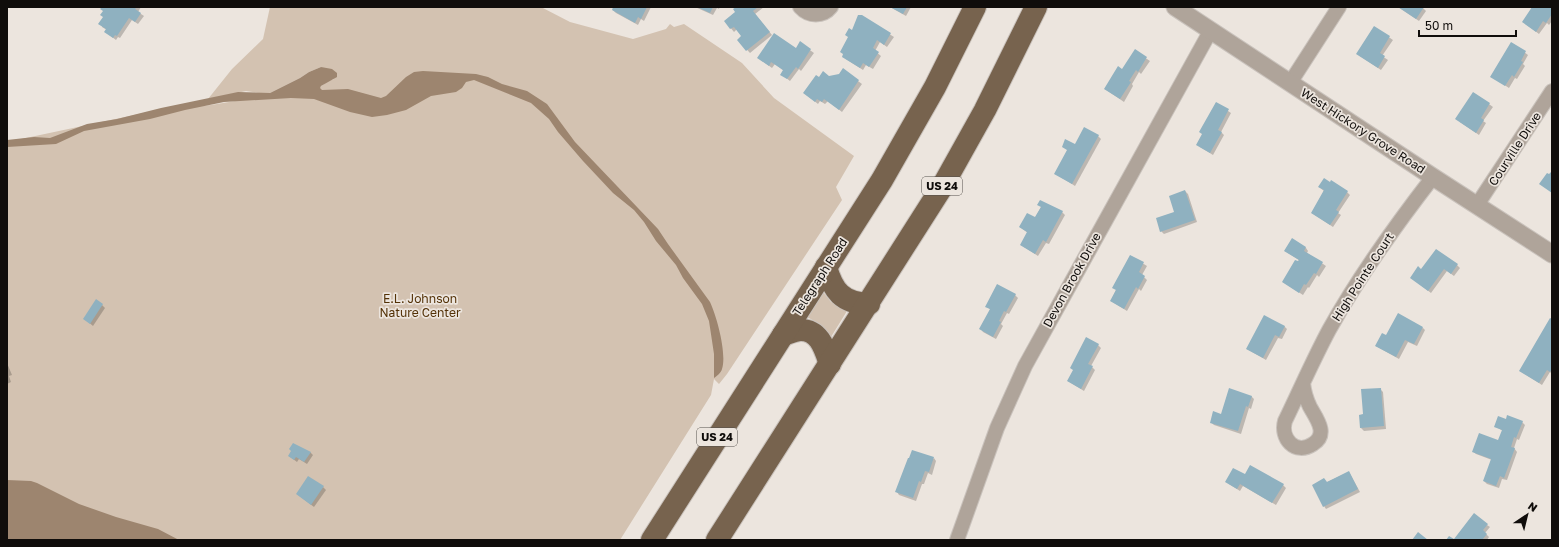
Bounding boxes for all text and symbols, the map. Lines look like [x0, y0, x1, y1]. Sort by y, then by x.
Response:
scale bar [1419, 12, 1516, 38]
text: 50 m [1425, 18, 1453, 33]
street label: West Hickory Grove Road [1298, 85, 1428, 176]
street label: Courville Drive [1485, 109, 1544, 188]
road number: US 24 [922, 177, 962, 195]
street label: High Pointe Court [1328, 229, 1397, 324]
street label: Devon Brook Drive [1039, 230, 1104, 330]
street label: Telegraph Road [789, 235, 850, 319]
park label: E.L. Johnson Nature Center [379, 291, 461, 320]
road number: US 24 [697, 428, 737, 446]
north arrow [1507, 495, 1547, 535]
text: N [1526, 499, 1540, 514]

